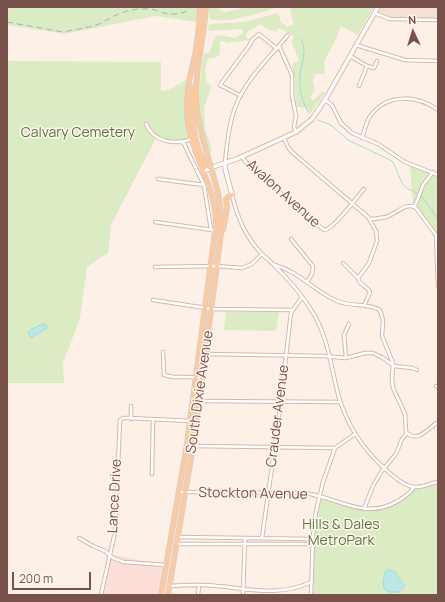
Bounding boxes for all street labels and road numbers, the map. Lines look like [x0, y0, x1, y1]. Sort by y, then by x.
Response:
street label: Avalon Avenue [243, 157, 323, 231]
street label: South Dixie Avenue [183, 329, 217, 455]
street label: Crauder Avenue [263, 364, 293, 468]
street label: Lance Drive [105, 458, 125, 534]
street label: Stockton Avenue [198, 485, 308, 503]

